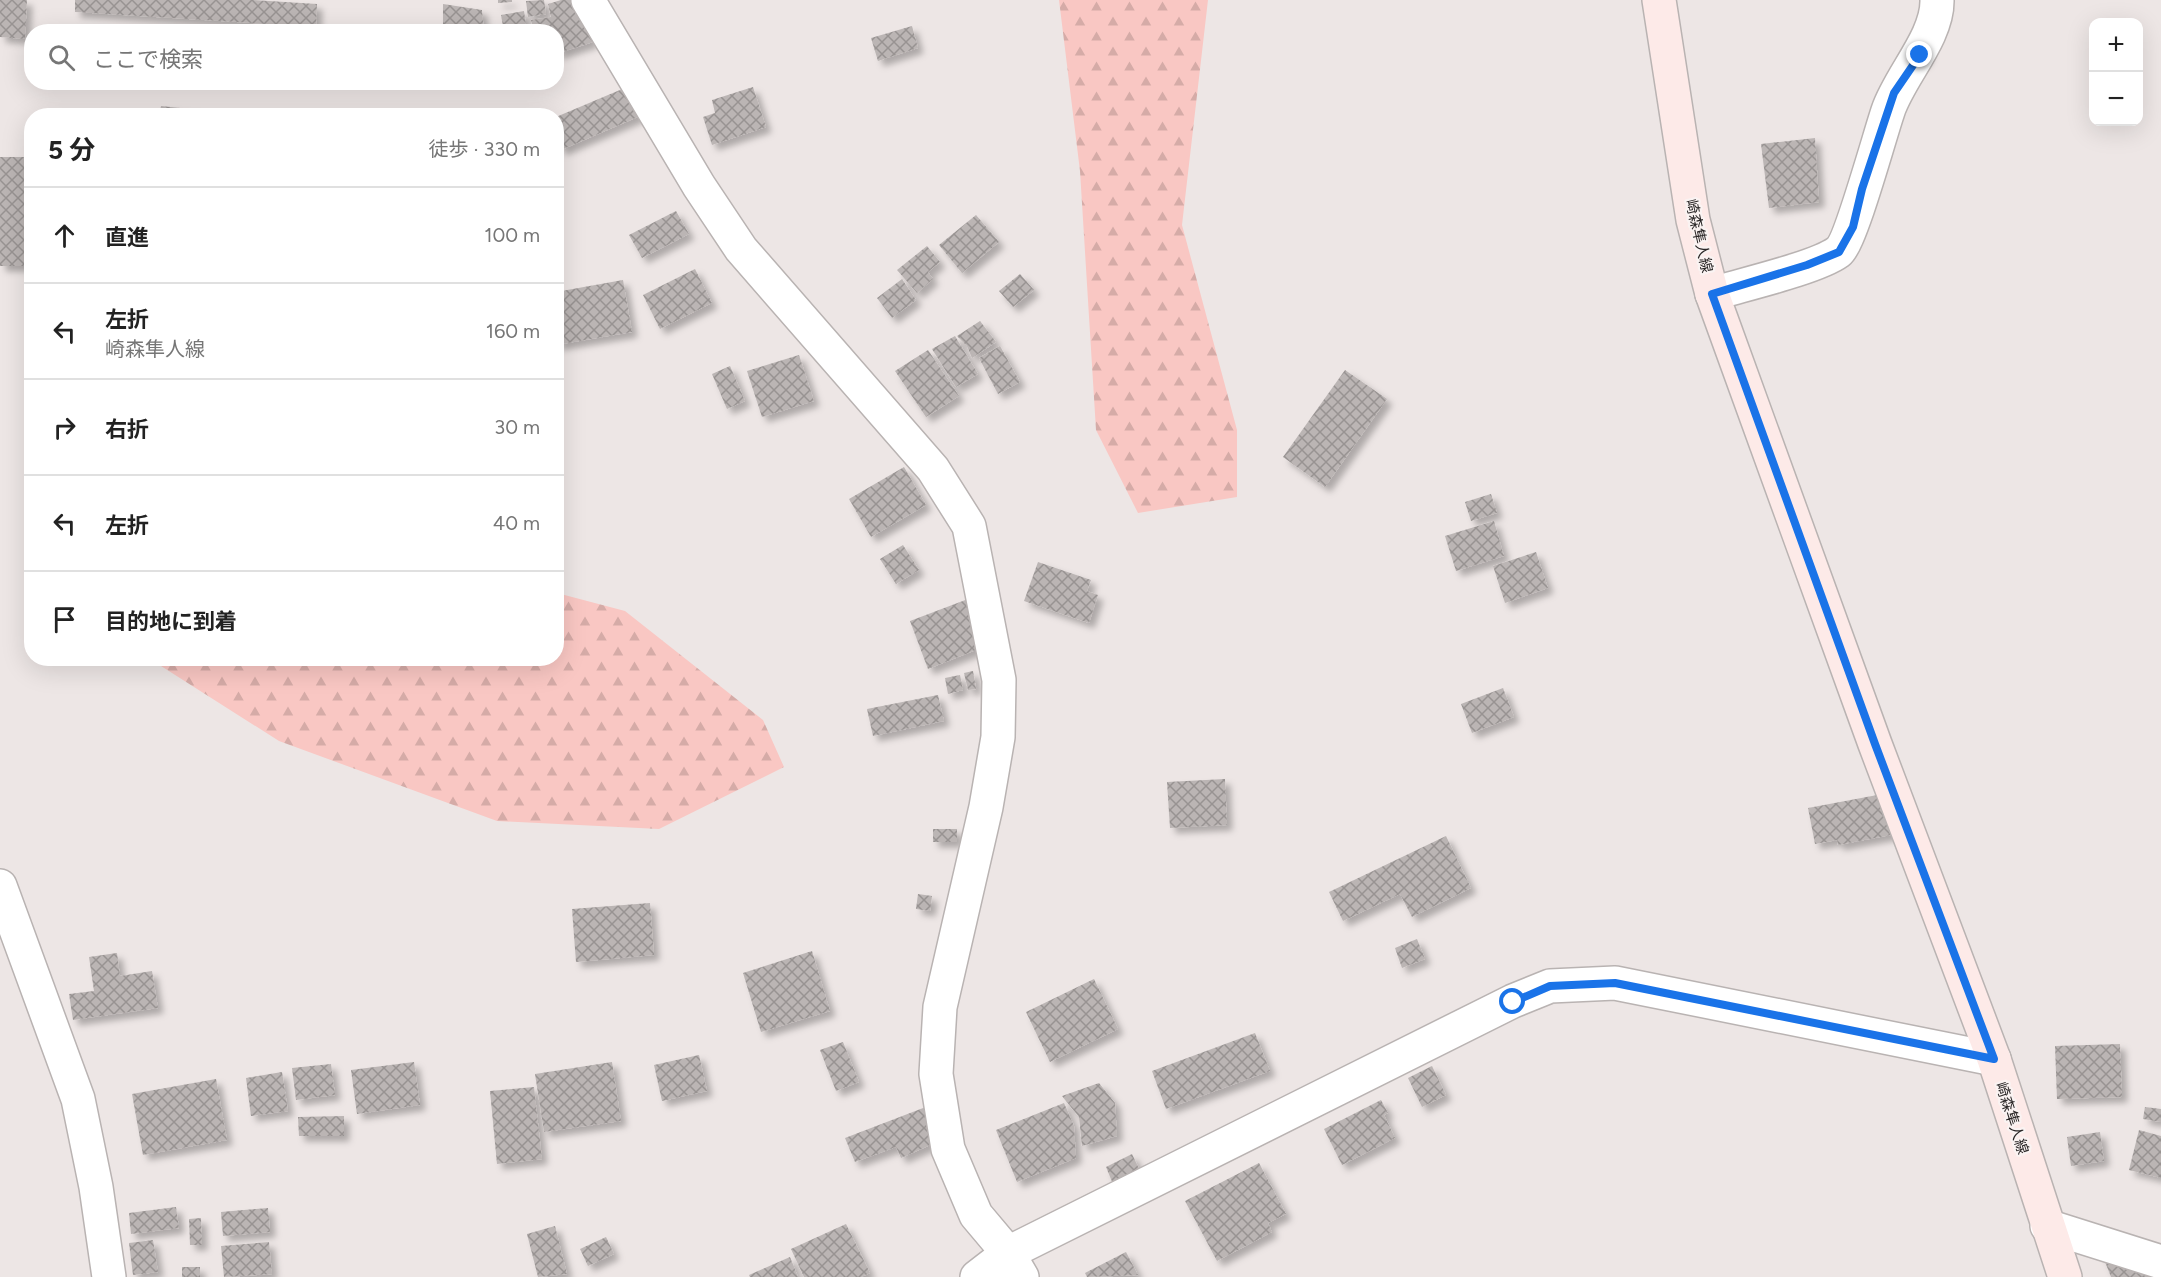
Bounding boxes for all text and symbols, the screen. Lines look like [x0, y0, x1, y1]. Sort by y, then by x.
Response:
map controls [2089, 18, 2143, 126]
button: + [2089, 18, 2143, 72]
search box [24, 24, 564, 90]
icon: search [45, 41, 78, 74]
route end [1906, 41, 1932, 67]
text: ここで検索 [93, 46, 203, 73]
button: − [2089, 72, 2143, 126]
text: 5 分 [48, 134, 95, 166]
text: 徒歩 · 330 m [429, 137, 540, 161]
street label: 崎森隼人線 [1682, 197, 1716, 275]
icon: ahead [48, 219, 81, 252]
text: 100 m [484, 223, 540, 247]
text: 直進 [105, 224, 149, 251]
text: 左折 [105, 306, 149, 333]
icon: left [48, 315, 81, 348]
text: 160 m [486, 319, 540, 343]
text: 崎森隼人線 [105, 337, 205, 361]
icon: right [48, 411, 81, 444]
text: 30 m [494, 415, 540, 439]
text: 右折 [105, 416, 149, 443]
icon: left [48, 507, 81, 540]
text: 40 m [493, 511, 540, 535]
text: 左折 [105, 512, 149, 539]
icon: arrive [48, 603, 81, 636]
text: 目的地に到着 [105, 608, 237, 635]
route start [1499, 988, 1525, 1014]
street label: 崎森隼人線 [1992, 1080, 2032, 1156]

